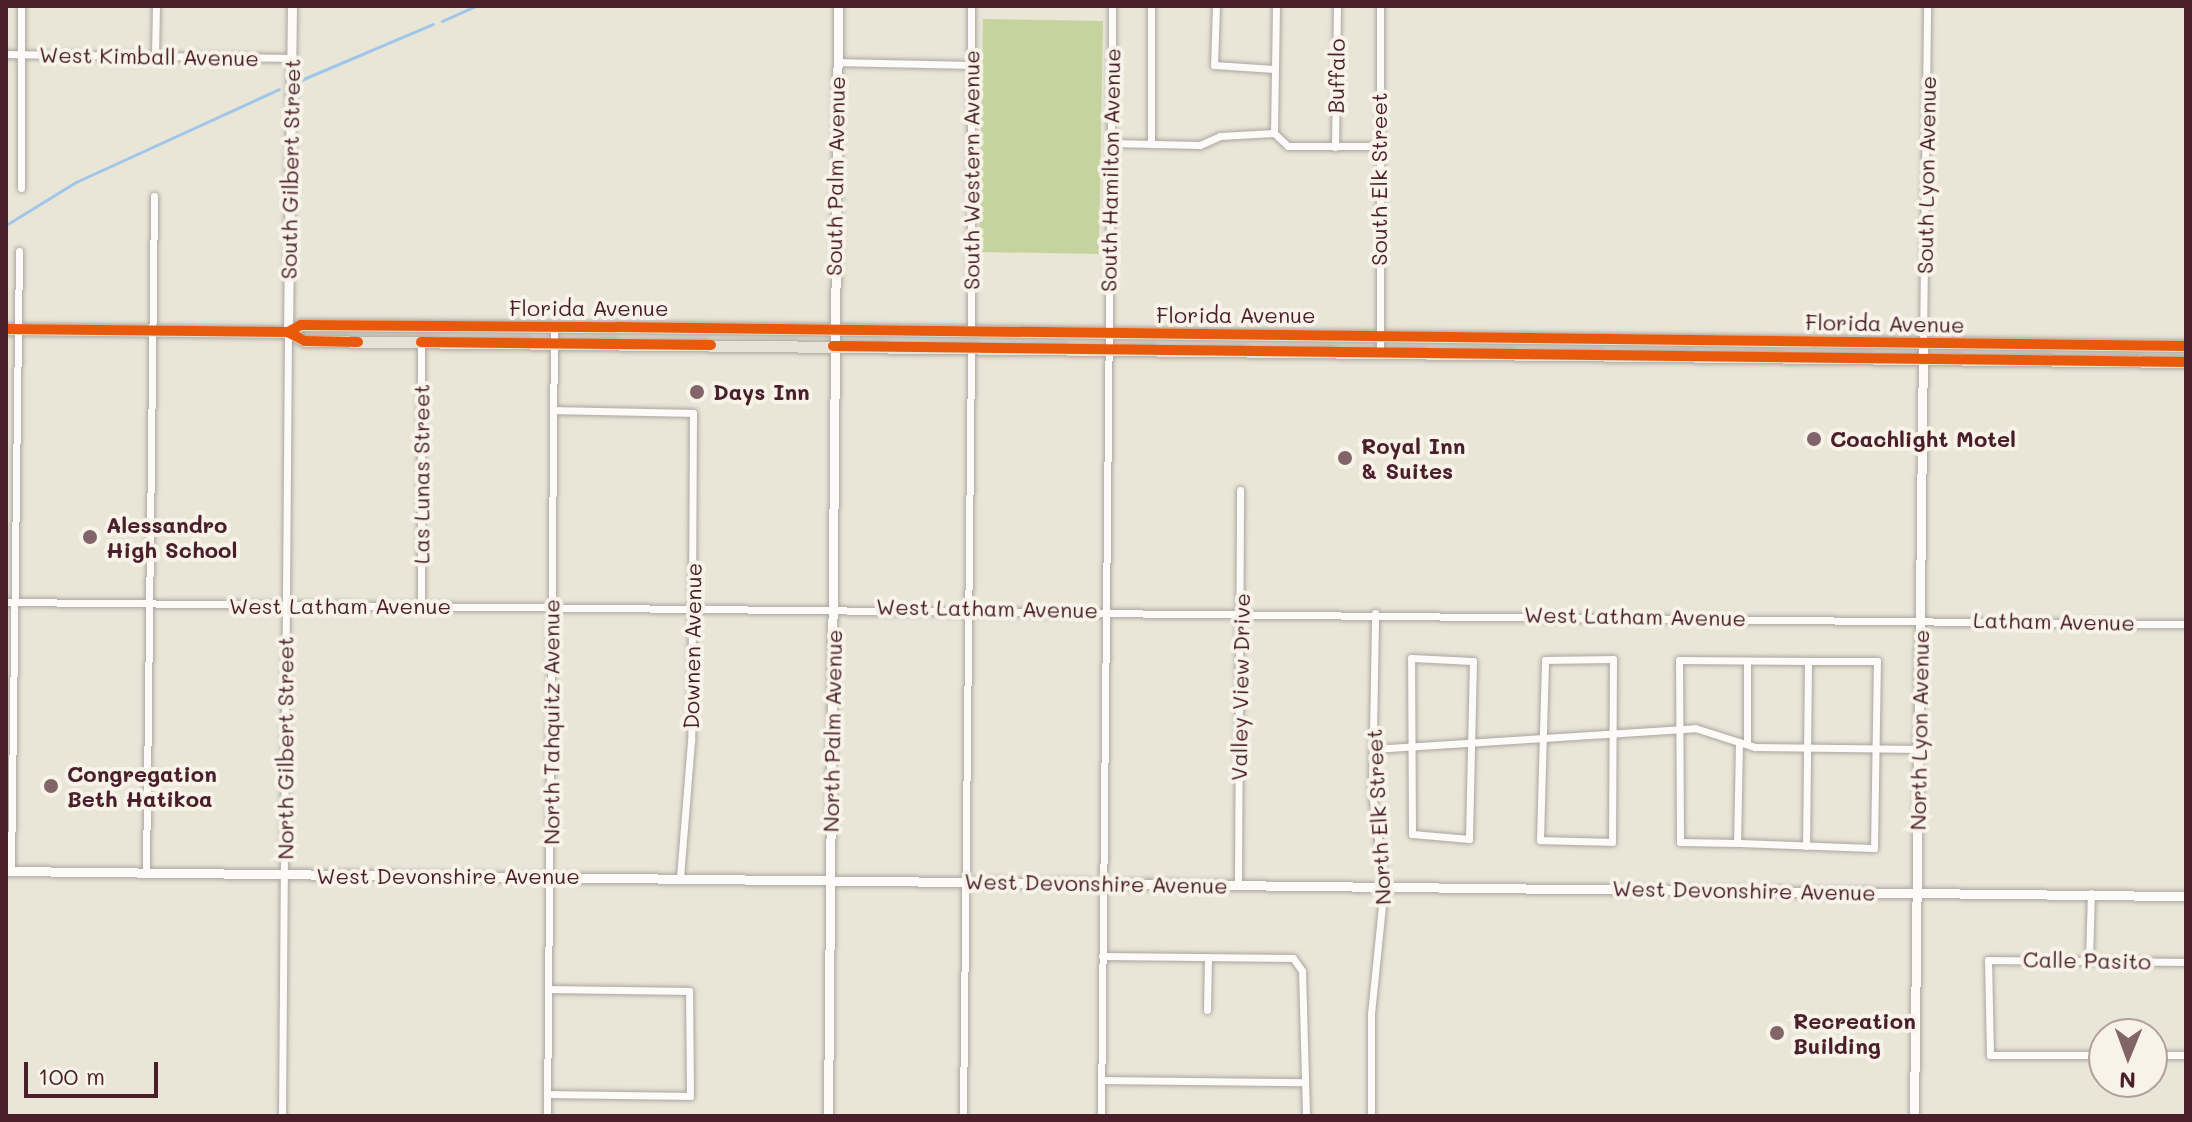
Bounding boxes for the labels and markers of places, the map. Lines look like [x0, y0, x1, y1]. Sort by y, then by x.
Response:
place label: Days Inn [713, 379, 810, 405]
marker: Days Inn [688, 383, 706, 401]
place label: Coachlight Motel [1830, 426, 2016, 452]
marker: Coachlight Motel [1805, 430, 1823, 448]
place label: Royal Inn & Suites [1361, 432, 1465, 484]
marker: Royal Inn & Suites [1336, 449, 1354, 467]
place label: Alessandro High School [106, 511, 237, 562]
marker: Alessandro High School [81, 528, 99, 546]
place label: Congregation Beth Hatikoa [67, 760, 217, 812]
marker: Congregation Beth Hatikoa [42, 777, 60, 795]
place label: Recreation Building [1793, 1007, 1916, 1058]
marker: Recreation Building [1768, 1024, 1786, 1042]

